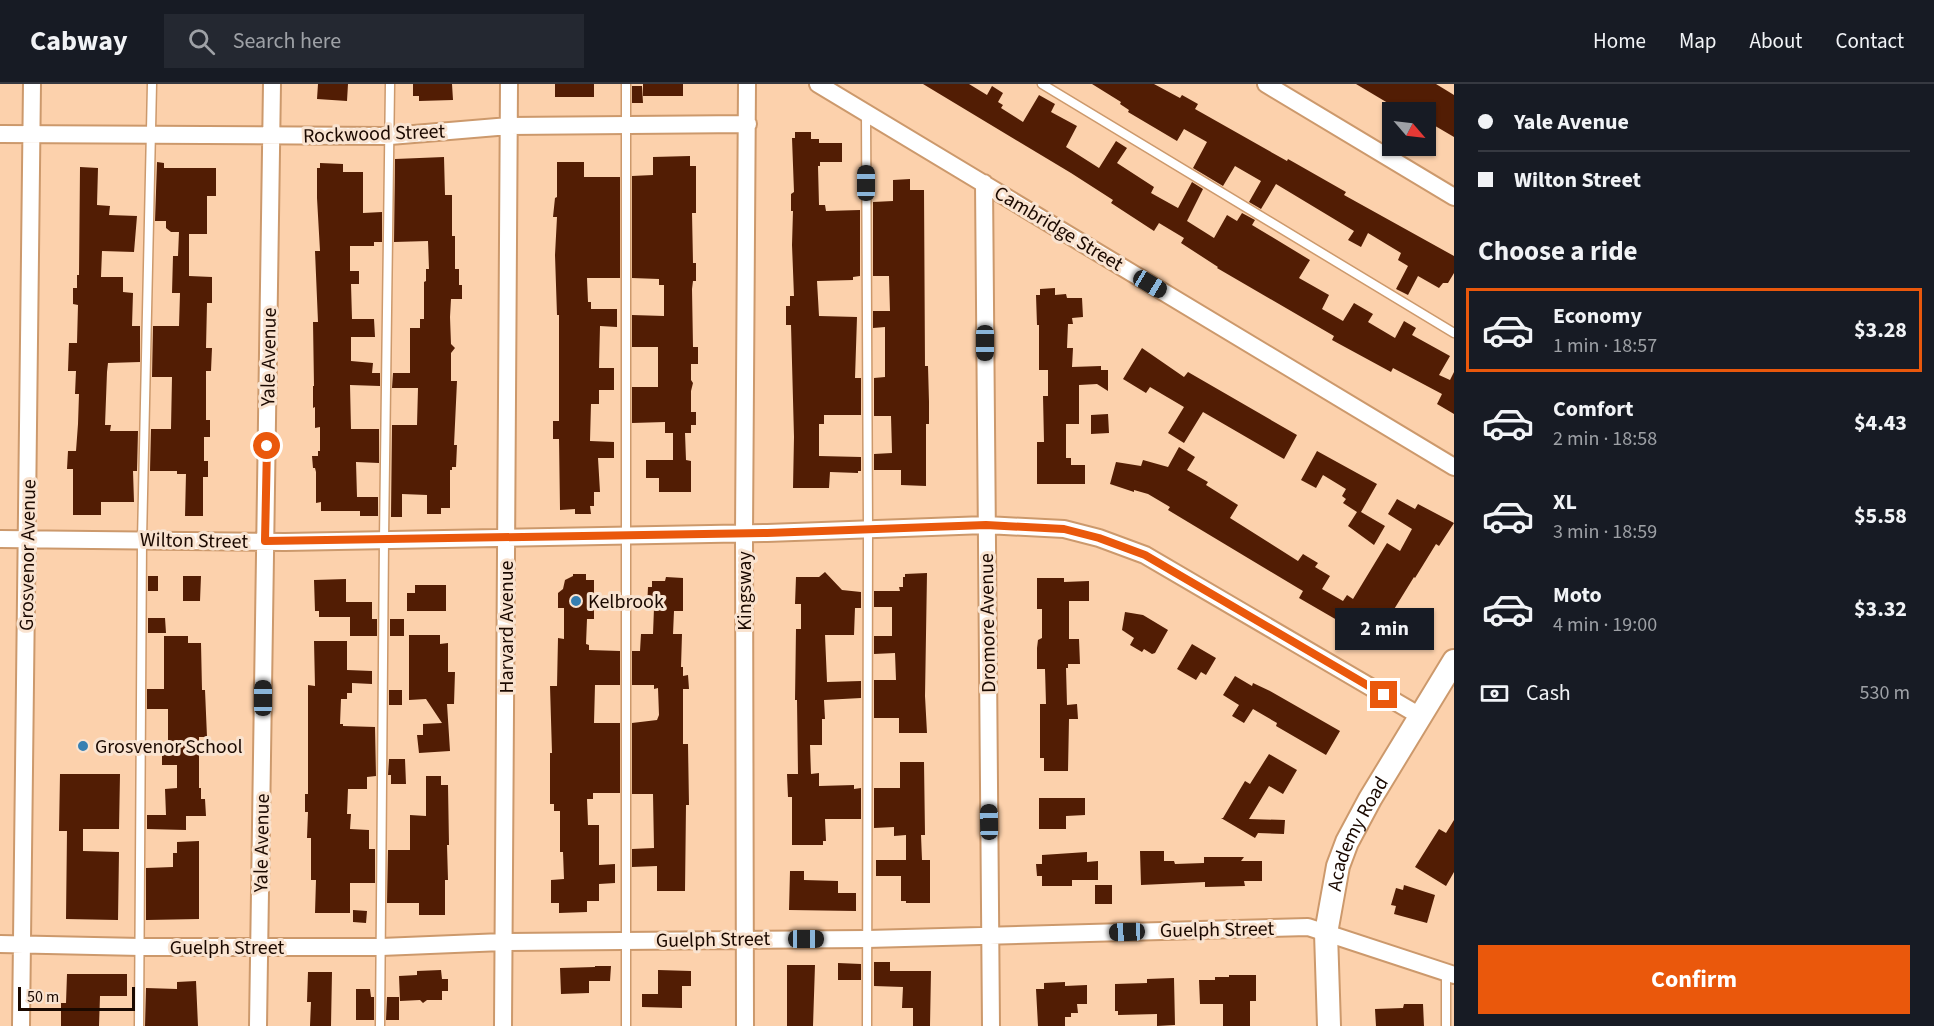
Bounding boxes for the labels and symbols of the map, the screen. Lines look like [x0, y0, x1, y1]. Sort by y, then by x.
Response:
north arrow [1382, 102, 1436, 156]
street label: Rockwood Street [302, 118, 446, 150]
car [857, 165, 875, 201]
street label: Cambridge Street [989, 179, 1128, 279]
car [1130, 267, 1170, 301]
street label: Yale Avenue [254, 307, 284, 408]
car [976, 325, 994, 361]
route start [253, 432, 280, 459]
street label: Grosvenor Avenue [13, 479, 43, 631]
street label: Wilton Street [140, 526, 249, 556]
street label: Kingsway [731, 551, 759, 631]
street label: Dromore Avenue [973, 553, 1003, 693]
street label: Harvard Avenue [493, 560, 521, 694]
place label: Kelbrook [588, 588, 664, 616]
marker: Kelbrook [569, 594, 583, 608]
callout: 2 min [1334, 608, 1434, 650]
car [254, 680, 272, 716]
route end [1370, 681, 1397, 708]
place label: Grosvenor School [95, 733, 243, 761]
marker: Grosvenor School [76, 739, 90, 753]
street label: Academy Road [1321, 771, 1396, 893]
street label: Yale Avenue [247, 793, 277, 894]
car [980, 804, 998, 840]
street label: Guelph Street [1160, 915, 1275, 945]
car [1109, 922, 1145, 942]
street label: Guelph Street [656, 925, 771, 955]
car [788, 930, 824, 948]
street label: Guelph Street [170, 934, 284, 962]
scale bar [18, 984, 135, 1012]

